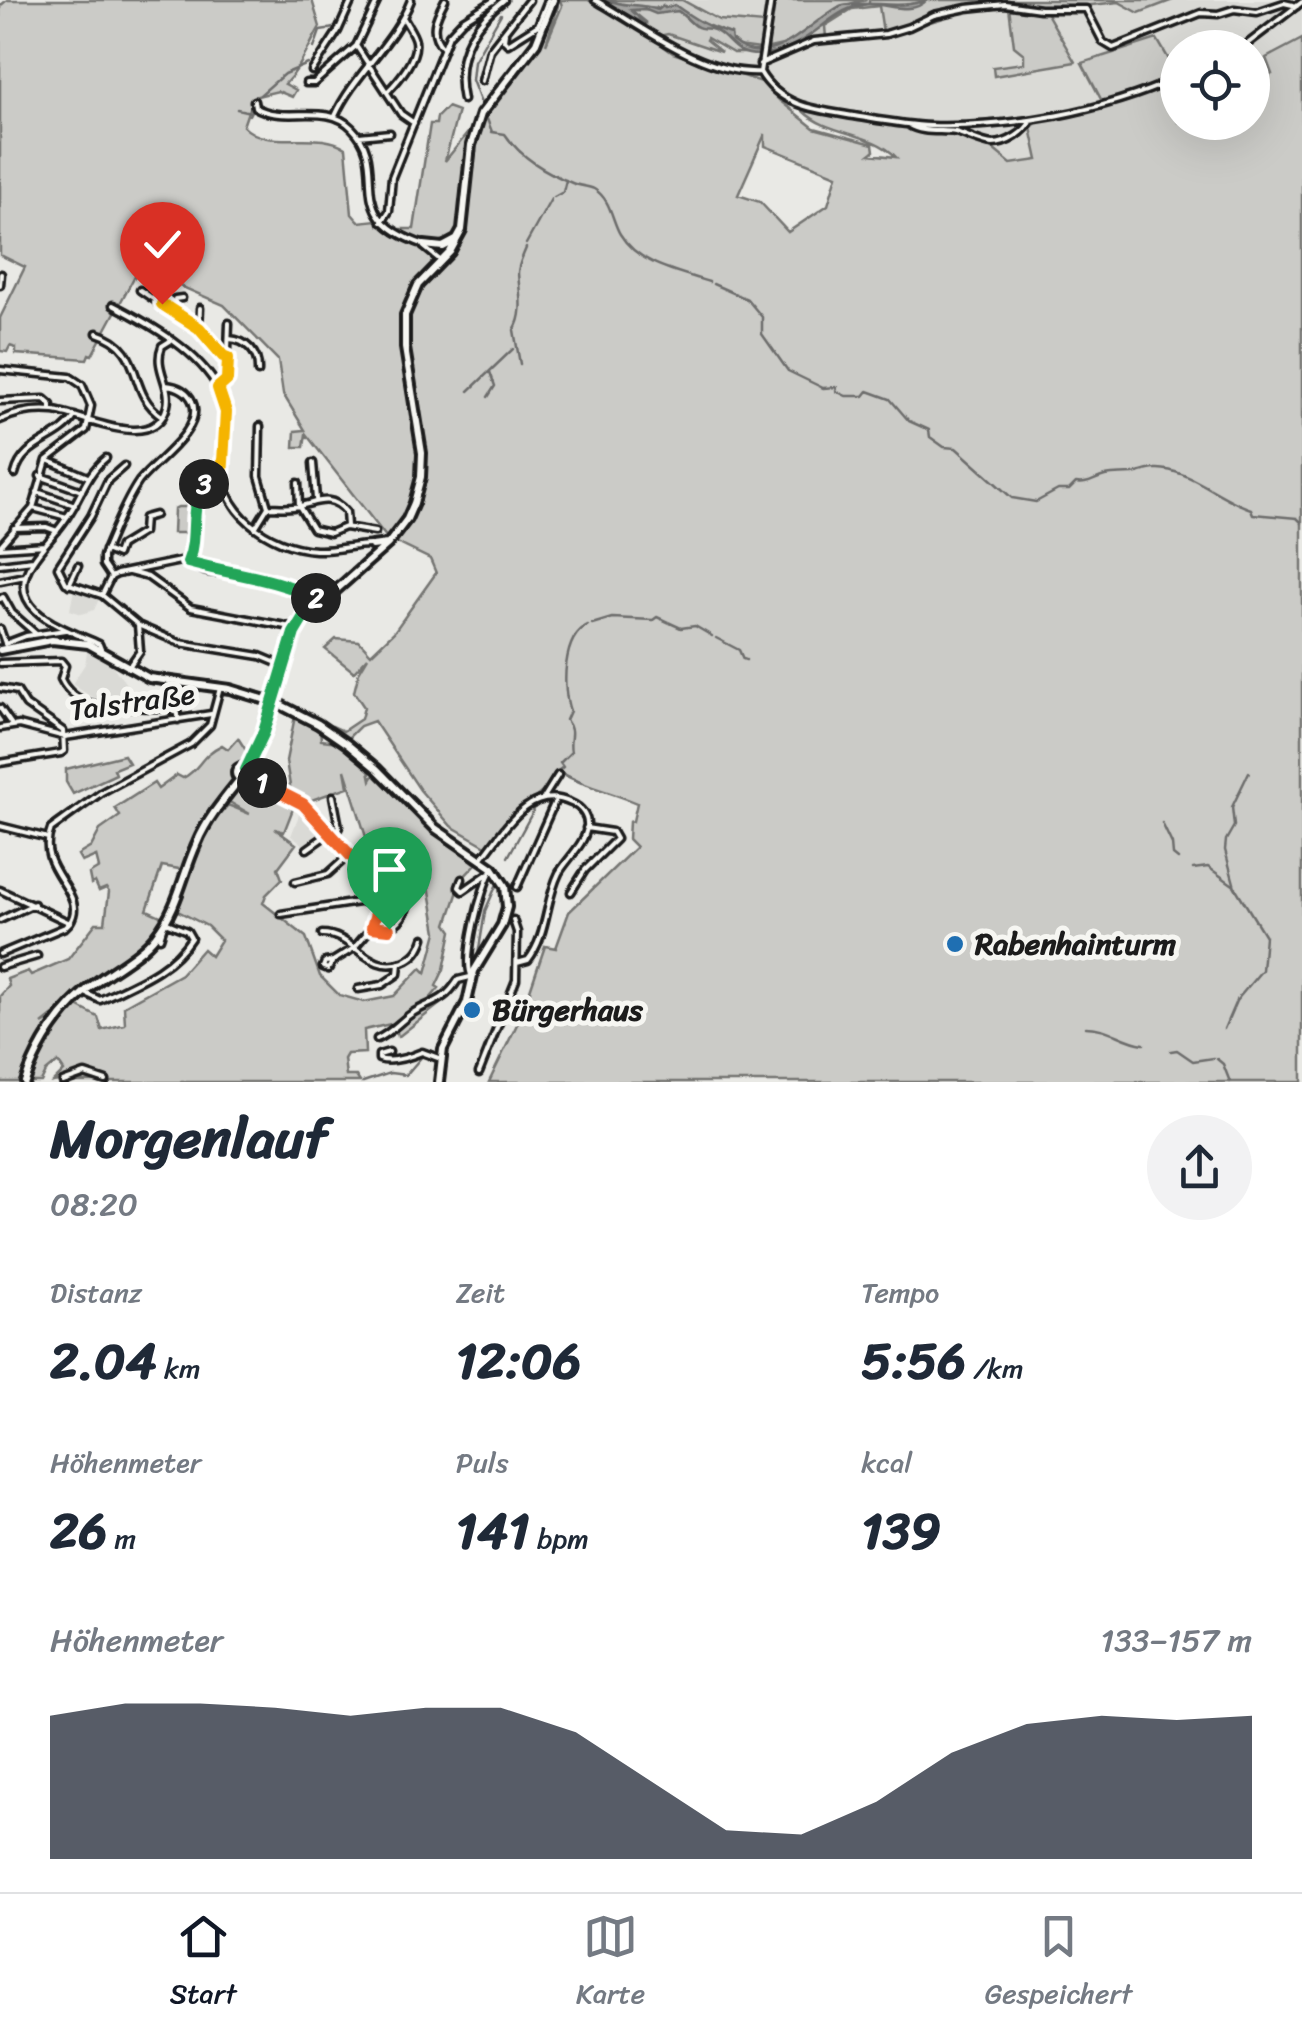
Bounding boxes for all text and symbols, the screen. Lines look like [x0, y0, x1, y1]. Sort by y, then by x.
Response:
map controls [1160, 30, 1270, 140]
button: locate [1160, 30, 1270, 140]
pin [120, 202, 205, 305]
icon: check [135, 217, 190, 272]
pin: 3 [179, 459, 229, 509]
text: 3 [196, 459, 212, 508]
pin: 2 [291, 573, 341, 623]
text: 2 [308, 573, 324, 622]
street label: Talstraße [66, 666, 198, 738]
pin: 1 [237, 758, 287, 808]
text: 1 [256, 758, 268, 807]
pin [347, 827, 432, 930]
icon: arrive [362, 842, 417, 897]
place label: Rabenhainturm [974, 917, 1176, 971]
marker: Rabenhainturm [944, 933, 966, 955]
place label: Bürgerhaus [492, 983, 644, 1037]
marker: Bürgerhaus [461, 999, 483, 1021]
text: Morgenlauf [50, 1090, 328, 1187]
button: share [1147, 1115, 1252, 1220]
text: 08:20 [50, 1176, 138, 1233]
text: Distanz [50, 1268, 142, 1317]
text: Zeit [456, 1268, 505, 1317]
text: Tempo [861, 1268, 939, 1317]
text: 2.04 [50, 1317, 157, 1406]
text: 12:06 [456, 1317, 581, 1406]
text: 5:56 [861, 1317, 966, 1406]
text: km [157, 1344, 200, 1393]
text: /km [966, 1344, 1023, 1393]
text: Höhenmeter [50, 1438, 201, 1487]
text: Puls [456, 1438, 509, 1487]
text: kcal [861, 1438, 912, 1487]
text: 26 [50, 1487, 107, 1576]
text: 141 [456, 1487, 530, 1576]
text: 139 [861, 1487, 941, 1576]
text: m [107, 1514, 136, 1563]
text: bpm [530, 1514, 589, 1563]
text: Höhenmeter [50, 1612, 223, 1669]
text: 133–157 m [1101, 1612, 1252, 1669]
tab: Start [170, 1909, 236, 2018]
tab: Karte [576, 1909, 645, 2018]
tab: Gespeichert [985, 1909, 1132, 2018]

